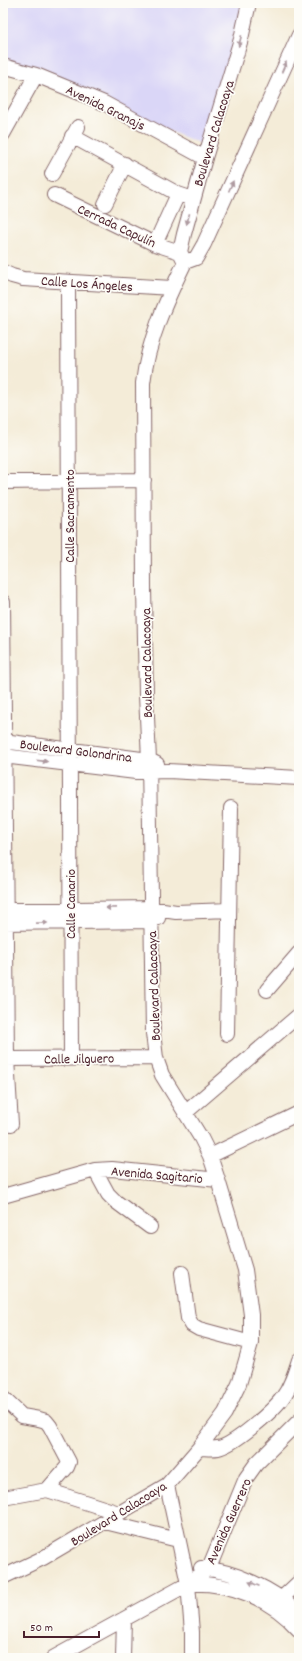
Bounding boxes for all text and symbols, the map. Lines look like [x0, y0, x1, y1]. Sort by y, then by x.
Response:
one-way arrow [237, 35, 243, 47]
one-way arrow [281, 62, 287, 73]
street label: Boulevard Calacoaya [189, 78, 241, 189]
street label: Avenida Granajs [62, 81, 148, 137]
one-way arrow [228, 180, 234, 191]
street label: Cerrada Capulín [74, 200, 159, 254]
one-way arrow [184, 213, 190, 226]
street label: Calle Los Ángeles [40, 272, 134, 298]
street label: Calle Sacramento [61, 469, 81, 563]
street label: Boulevard Calacoaya [137, 607, 159, 718]
street label: Boulevard Golondrina [19, 735, 133, 769]
one-way arrow [36, 758, 48, 764]
street label: Calle Canario [62, 869, 82, 939]
one-way arrow [105, 905, 117, 912]
one-way arrow [36, 920, 49, 926]
street label: Boulevard Calacoaya [143, 930, 167, 1041]
street label: Calle Jilguero [44, 1049, 114, 1071]
street label: Avenida Sagitario [110, 1162, 204, 1190]
street label: Avenida Guerrero [202, 1476, 258, 1568]
street label: Boulevard Calacoaya [67, 1477, 171, 1552]
one-way arrow [249, 1581, 260, 1587]
scale bar [24, 1613, 99, 1639]
text: 50 m [30, 1620, 53, 1637]

